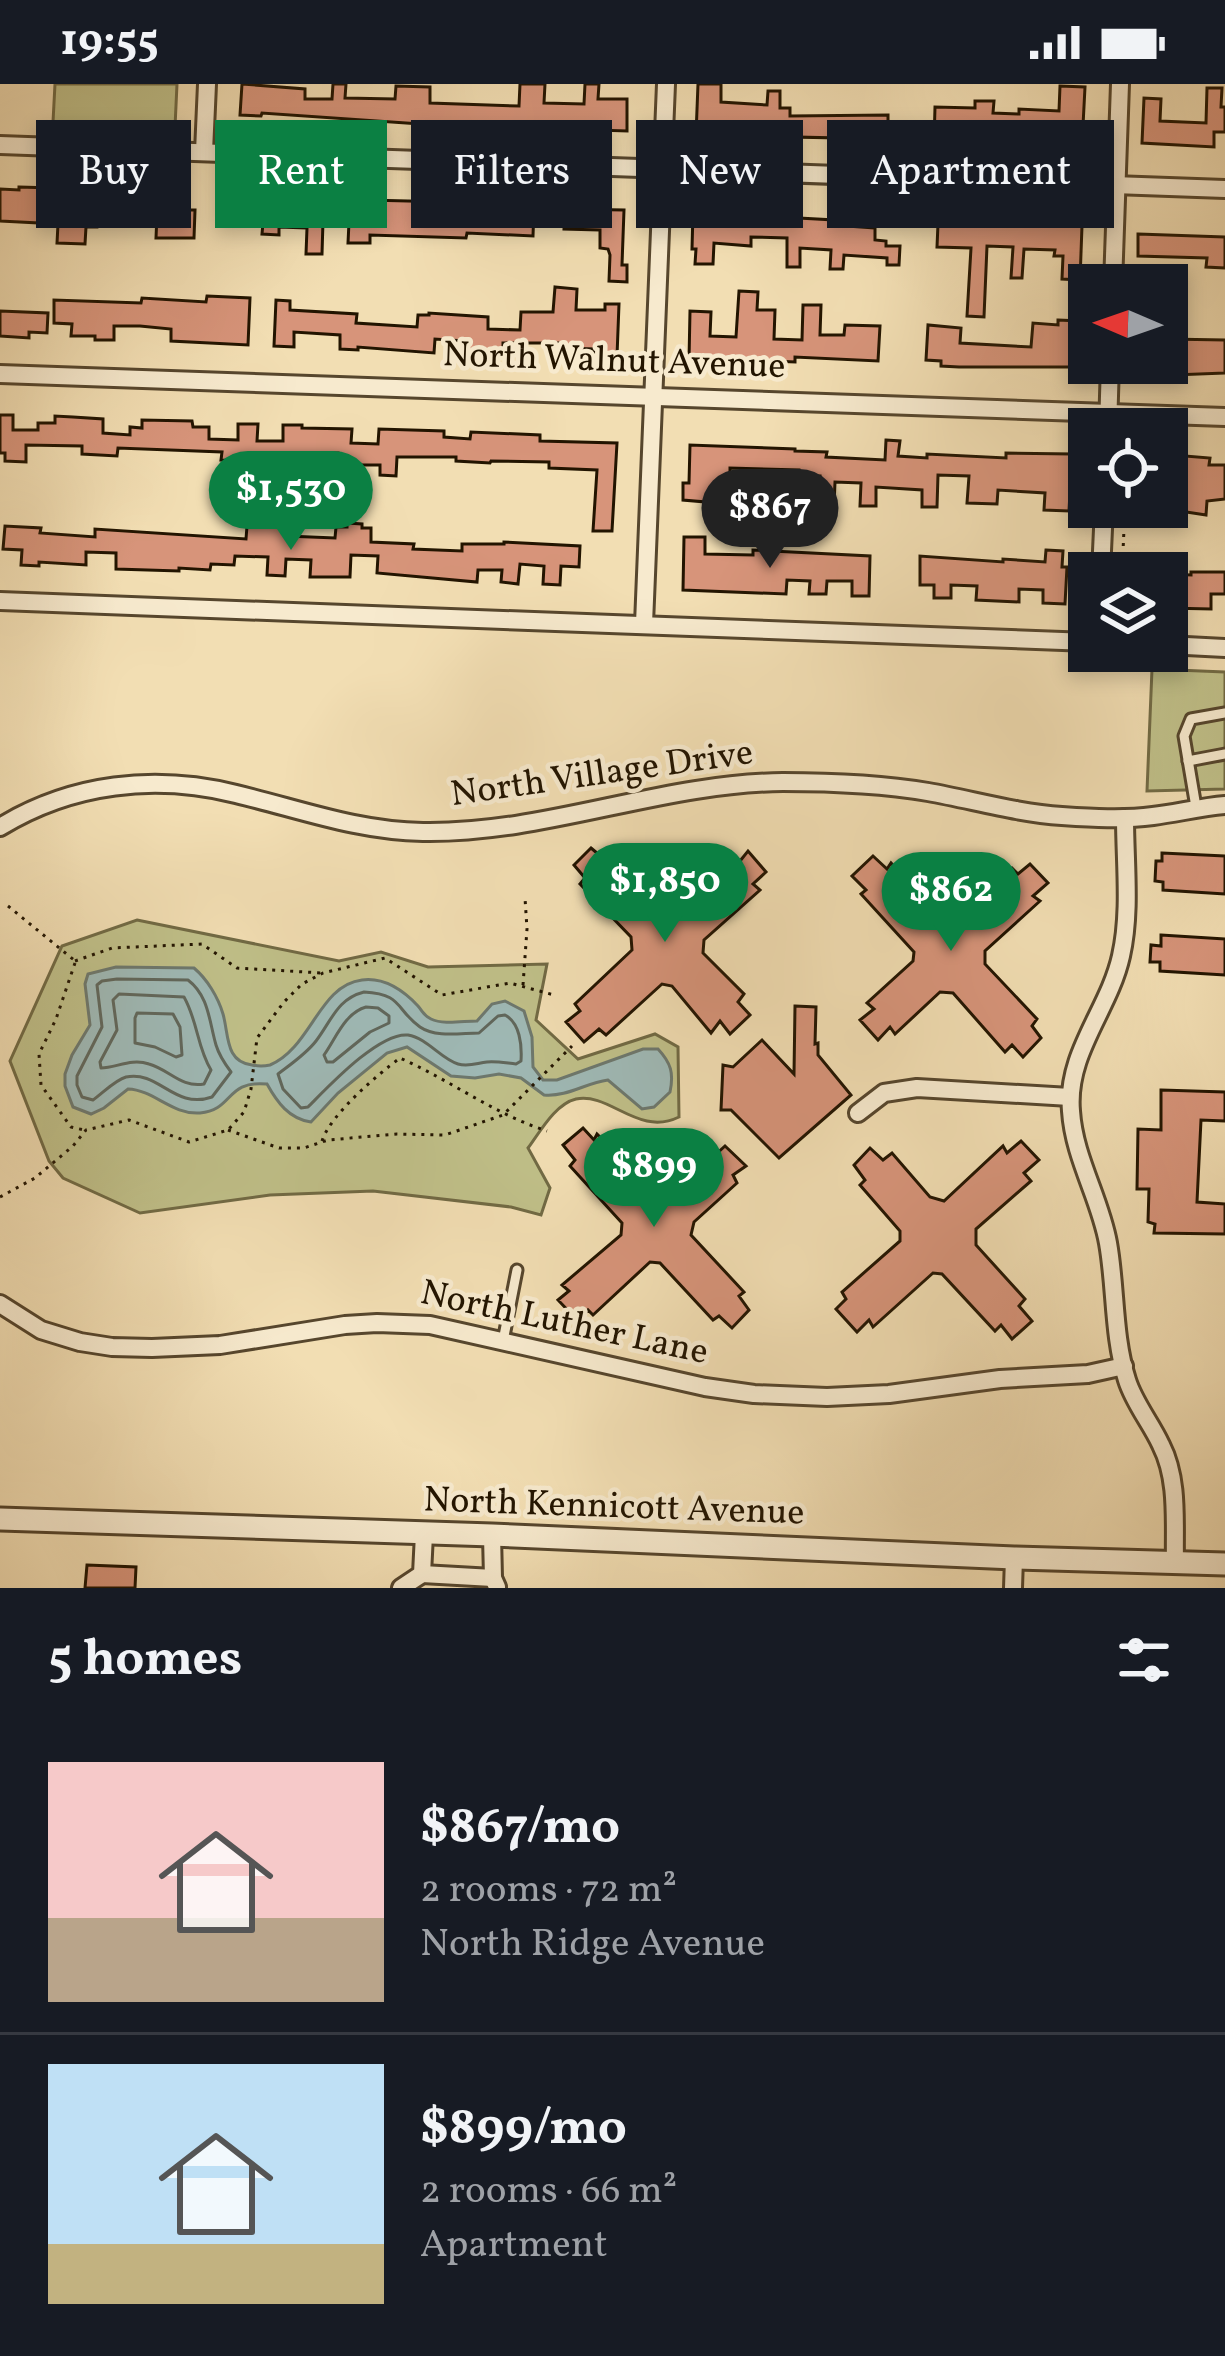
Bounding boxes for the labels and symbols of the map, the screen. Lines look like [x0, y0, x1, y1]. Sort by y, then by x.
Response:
north arrow [1068, 264, 1188, 384]
street label: North Walnut Avenue [442, 331, 786, 393]
pin: $1,530 [193, 451, 389, 553]
pin: $867 [699, 469, 841, 571]
street label: North Village Drive [448, 729, 756, 821]
pin: $1,850 [567, 843, 763, 945]
pin: $862 [880, 852, 1022, 954]
pin: $899 [583, 1128, 725, 1230]
street label: North Luther Lane [416, 1269, 712, 1379]
street label: North Kennicott Avenue [423, 1476, 805, 1540]

